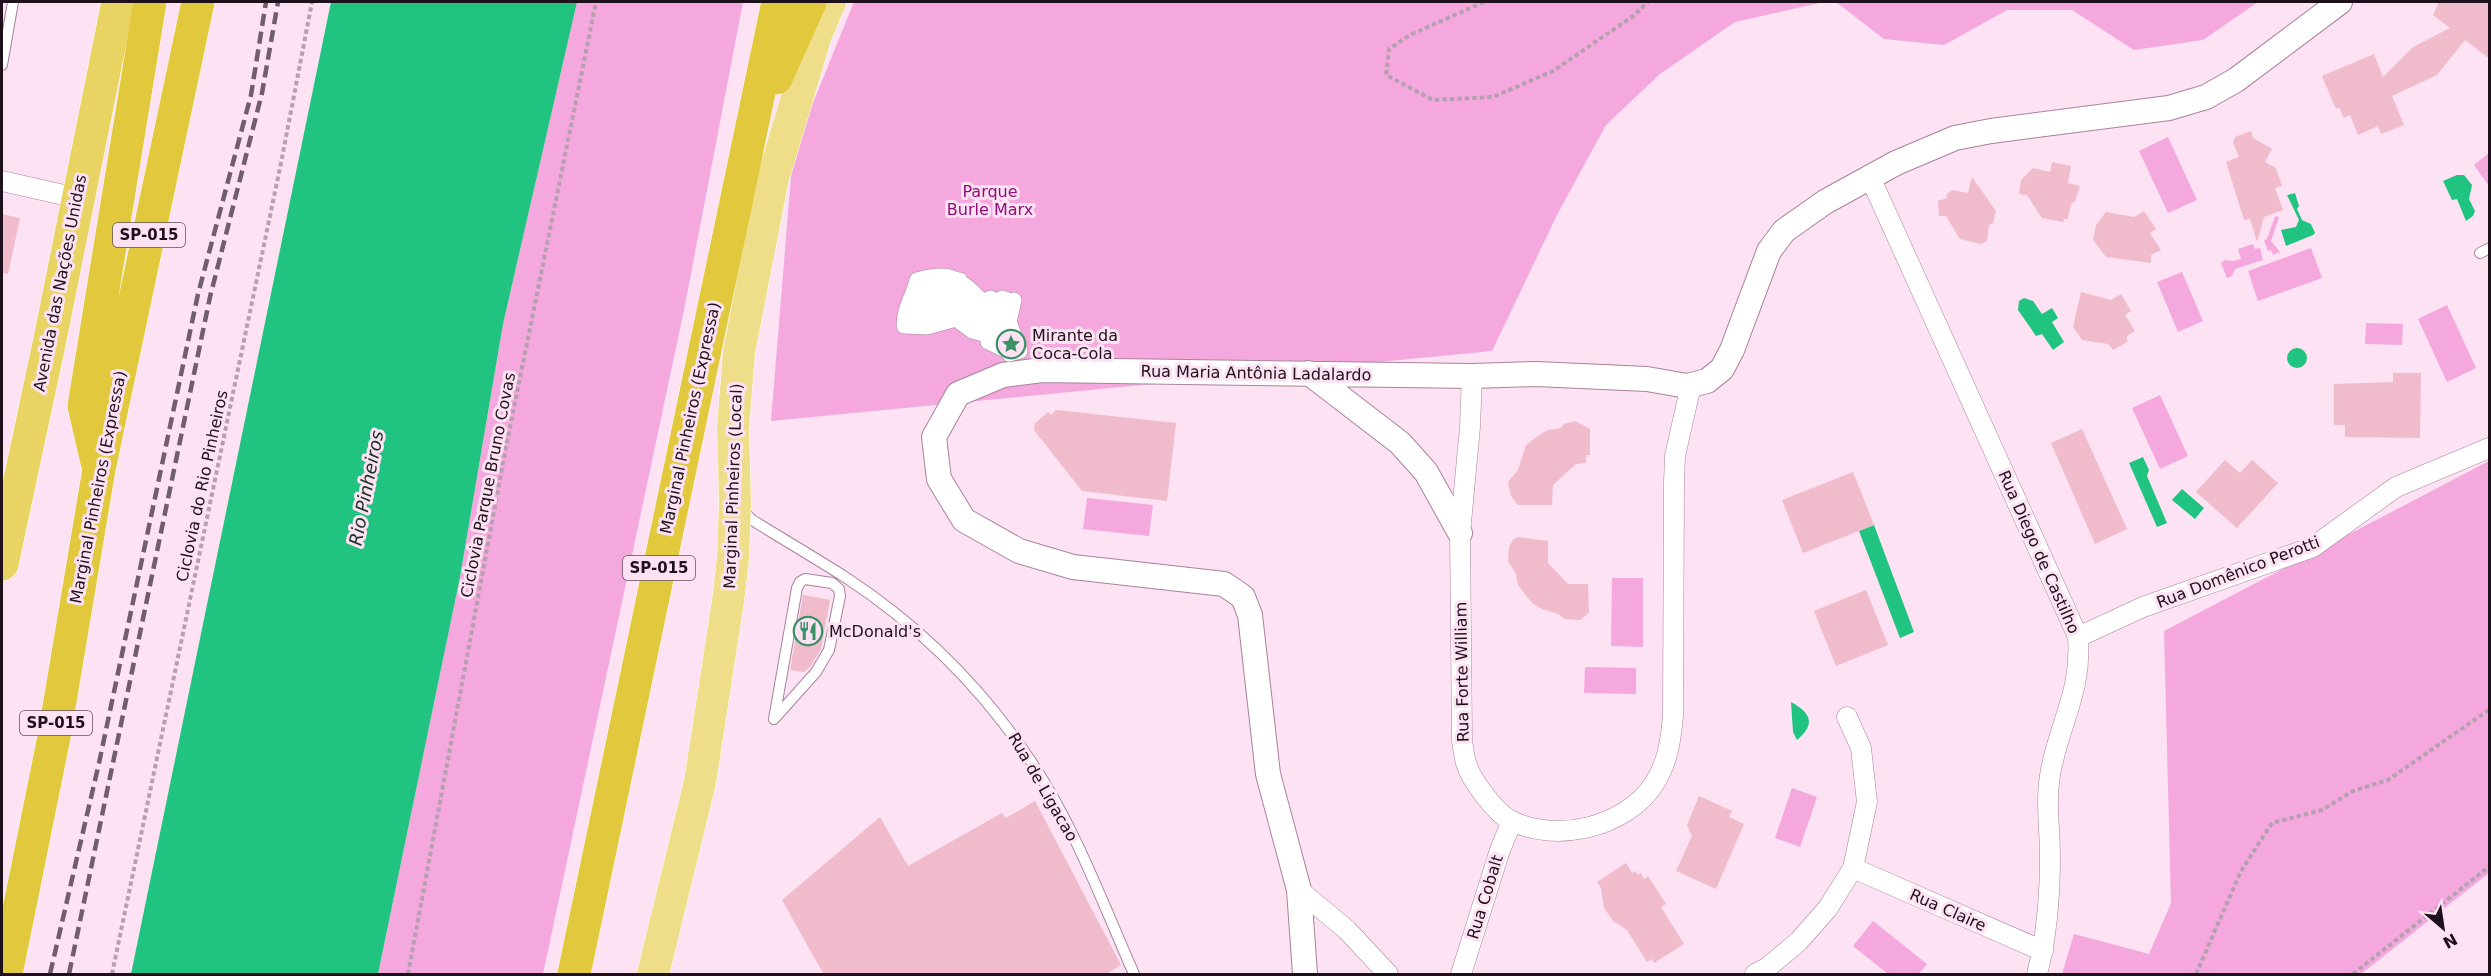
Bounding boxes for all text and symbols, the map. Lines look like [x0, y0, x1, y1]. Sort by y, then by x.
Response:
street label: Avenida das Nações Unidas [30, 173, 90, 393]
park label: Parque Burle Marx [947, 182, 1033, 219]
road number: SP-015 [113, 223, 185, 247]
street label: Marginal Pinheiros (Expressa) [656, 300, 724, 536]
place label: Mirante da Coca-Cola [1032, 326, 1118, 363]
place icon: Mirante da Coca-Cola [995, 328, 1027, 360]
street label: Rua Maria Antônia Ladalardo [1140, 361, 1372, 385]
street label: Marginal Pinheiros (Expressa) [66, 369, 130, 605]
street label: Ciclovia Parque Bruno Covas [457, 371, 519, 599]
street label: Marginal Pinheiros (Local) [720, 383, 746, 589]
street label: Ciclovia do Rio Pinheiros [172, 388, 232, 584]
water label: Rio Pinheiros [345, 429, 387, 547]
street label: Rua Diego de Castilho [1994, 467, 2084, 637]
street label: Rua Domênico Perotti [2154, 532, 2322, 612]
road number: SP-015 [623, 556, 695, 580]
street label: Rua Forte William [1451, 602, 1473, 742]
restaurant icon: McDonald's [792, 615, 824, 647]
place label: McDonald's [829, 622, 921, 641]
road number: SP-015 [20, 711, 92, 735]
street label: Rua de Ligacao [1004, 729, 1082, 845]
street label: Rua Cobalt [1463, 853, 1507, 941]
street label: Rua Claire [1907, 885, 1989, 935]
north arrow [2413, 898, 2473, 958]
text: N [2440, 929, 2460, 952]

